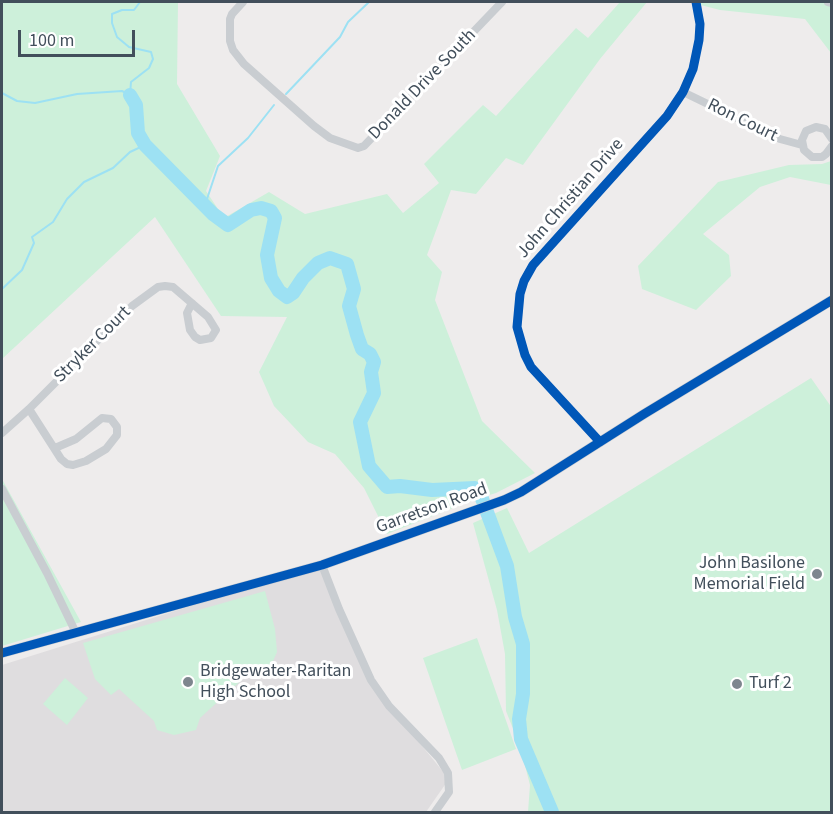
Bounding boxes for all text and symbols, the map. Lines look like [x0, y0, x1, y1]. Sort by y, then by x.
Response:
scale bar [21, 18, 138, 56]
street label: Donald Drive South [365, 25, 481, 145]
text: 100 m [29, 28, 74, 53]
street label: Ron Court [703, 95, 781, 147]
street label: John Christian Drive [513, 135, 629, 263]
street label: Stryker Court [50, 302, 136, 388]
street label: Garretson Road [374, 479, 490, 539]
place label: John Basilone Memorial Field [694, 553, 805, 596]
marker: John Basilone Memorial Field [810, 567, 824, 581]
place label: Bridgewater-Raritan High School [200, 661, 351, 704]
place label: Turf 2 [749, 673, 792, 695]
marker: Bridgewater-Raritan High School [181, 675, 195, 689]
marker: Turf 2 [730, 677, 744, 691]

